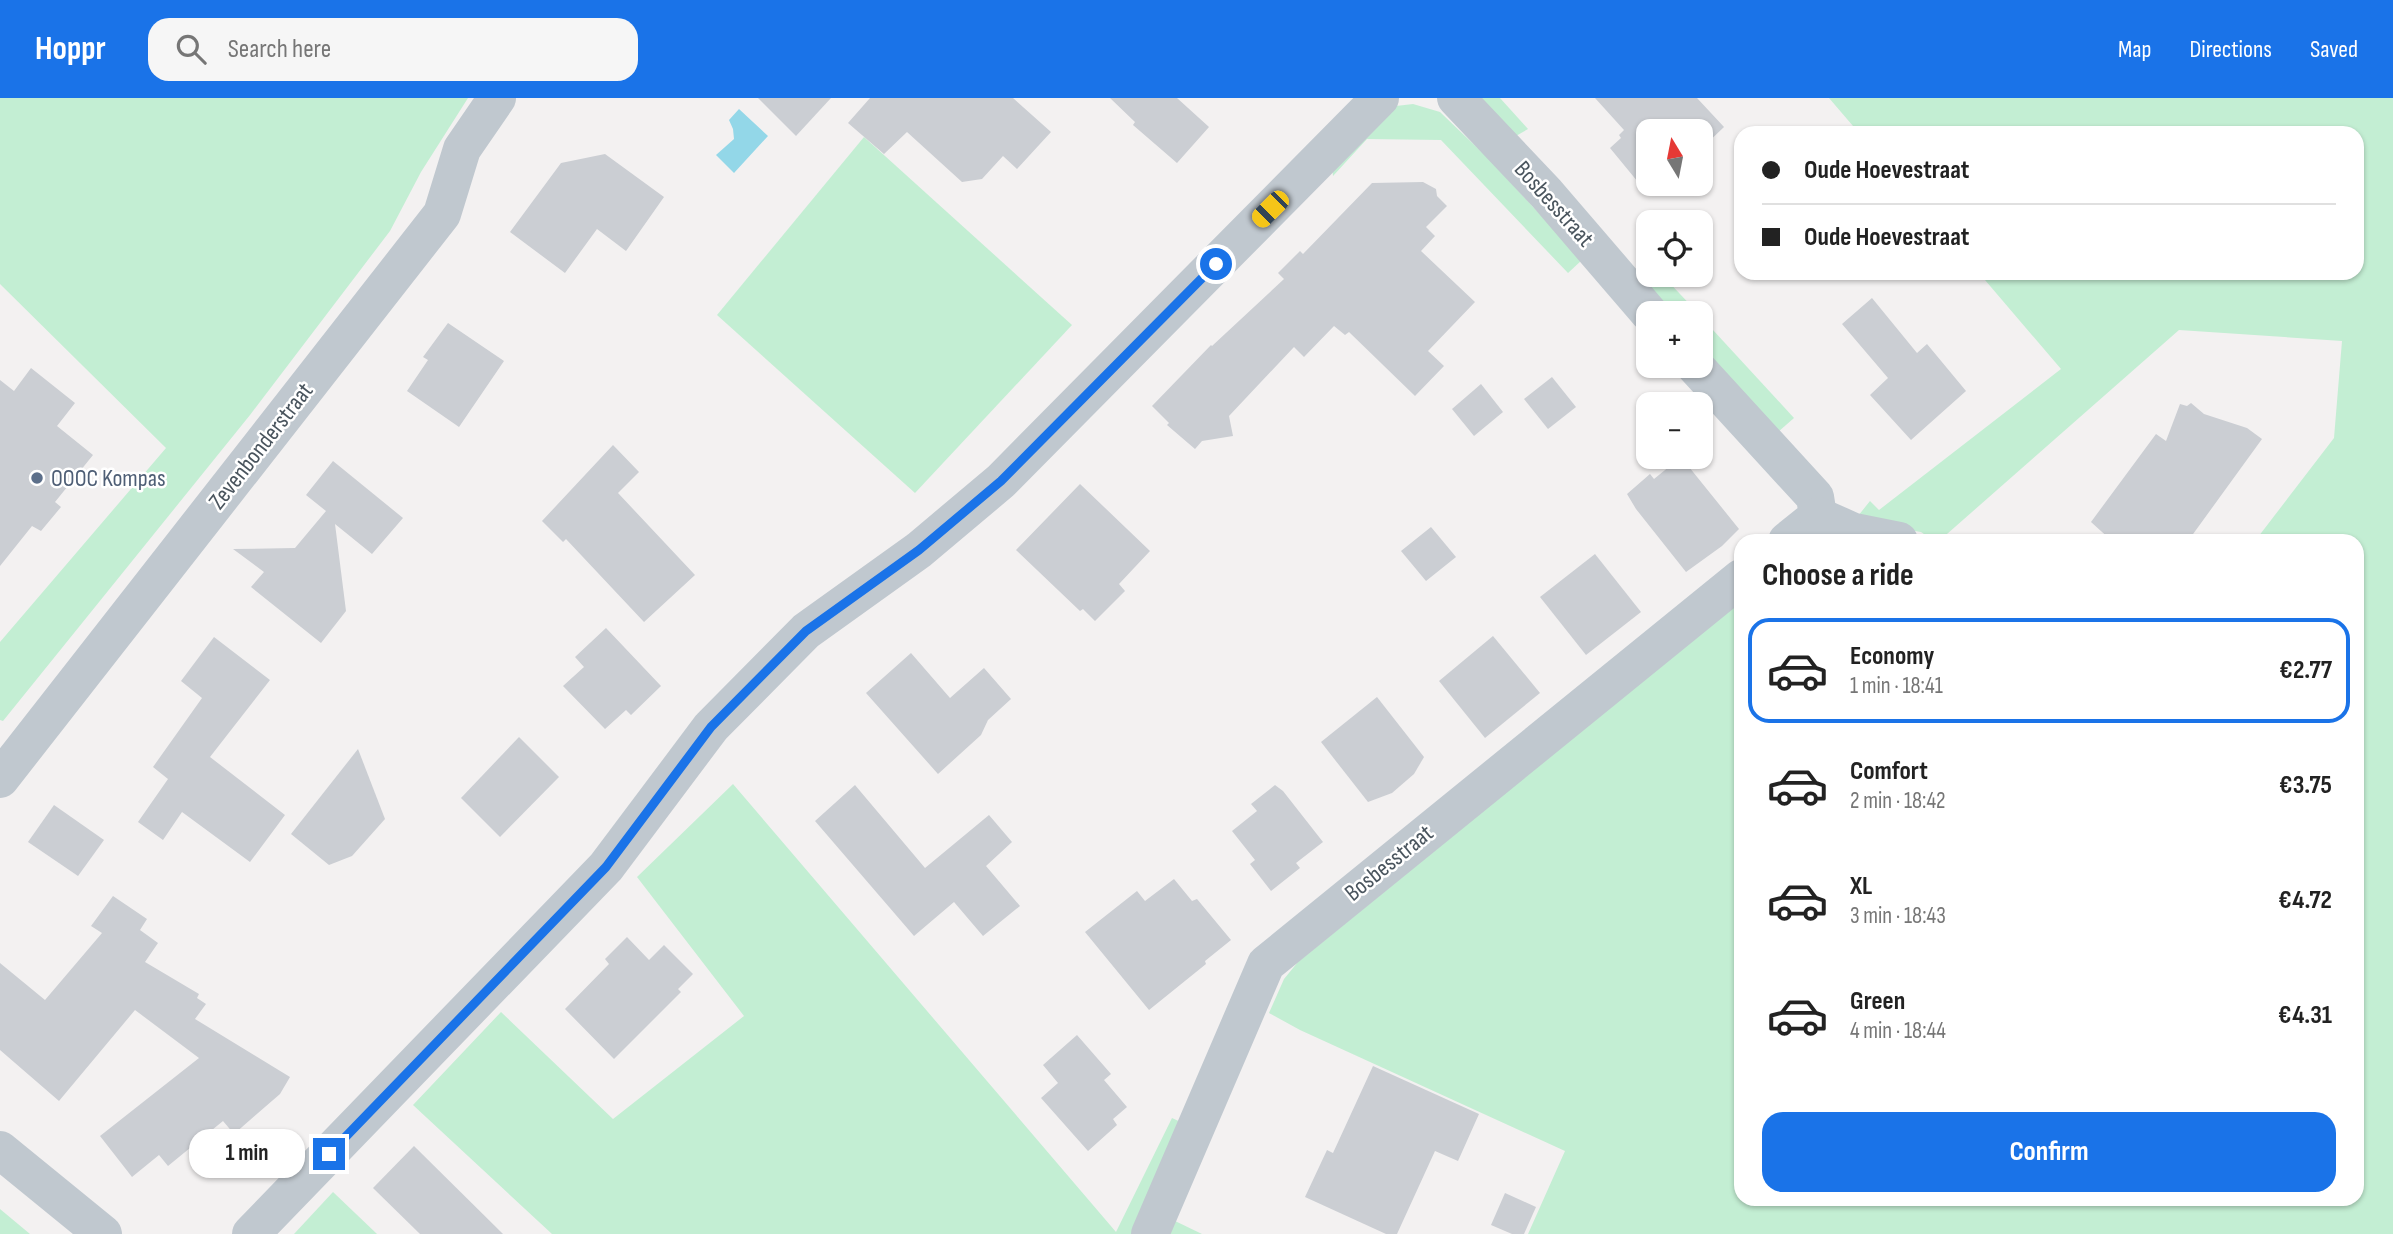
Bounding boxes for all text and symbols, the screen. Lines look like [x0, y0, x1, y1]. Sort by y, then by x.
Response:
search box [148, 18, 638, 81]
text: Hoppr [35, 29, 106, 69]
icon: search [172, 30, 210, 68]
text: Search here [228, 34, 331, 65]
text: Map [2118, 35, 2151, 64]
text: Directions [2189, 35, 2272, 64]
text: Saved [2310, 35, 2358, 64]
north arrow [1636, 119, 1713, 196]
map controls [1636, 119, 1713, 469]
street label: Bosbesstraat [1508, 155, 1600, 253]
text: Oude Hoevestraat [1804, 155, 1969, 186]
car [1248, 187, 1293, 231]
button: locate [1636, 210, 1713, 287]
text: Oude Hoevestraat [1804, 222, 1969, 253]
route start [1200, 248, 1232, 280]
button: + [1636, 301, 1713, 378]
street label: Zevenbonderstraat [203, 377, 319, 515]
button: − [1636, 392, 1713, 469]
place label: OOOC Kompas [51, 464, 166, 493]
marker: OOOC Kompas [29, 470, 45, 486]
text: Choose a ride [1762, 556, 1914, 595]
icon: car [1766, 639, 1829, 702]
text: Economy [1850, 641, 1934, 672]
text: €2.77 [2279, 655, 2332, 686]
text: 1 min · 18:41 [1850, 672, 1943, 700]
icon: car [1766, 754, 1829, 817]
text: Comfort [1850, 756, 1928, 787]
text: €3.75 [2279, 770, 2332, 801]
text: 2 min · 18:42 [1850, 787, 1946, 815]
street label: Bosbesstraat [1339, 819, 1439, 907]
icon: car [1766, 869, 1829, 932]
text: XL [1850, 871, 1872, 902]
text: €4.72 [2278, 885, 2332, 916]
text: 3 min · 18:43 [1850, 902, 1946, 930]
icon: car [1766, 984, 1829, 1047]
text: Green [1850, 986, 1905, 1017]
text: €4.31 [2278, 1000, 2332, 1031]
text: 4 min · 18:44 [1850, 1017, 1946, 1045]
button: Confirm [1762, 1112, 2336, 1192]
callout: 1 min [189, 1130, 304, 1178]
route end [313, 1138, 345, 1170]
text: 1 min [226, 1139, 268, 1167]

